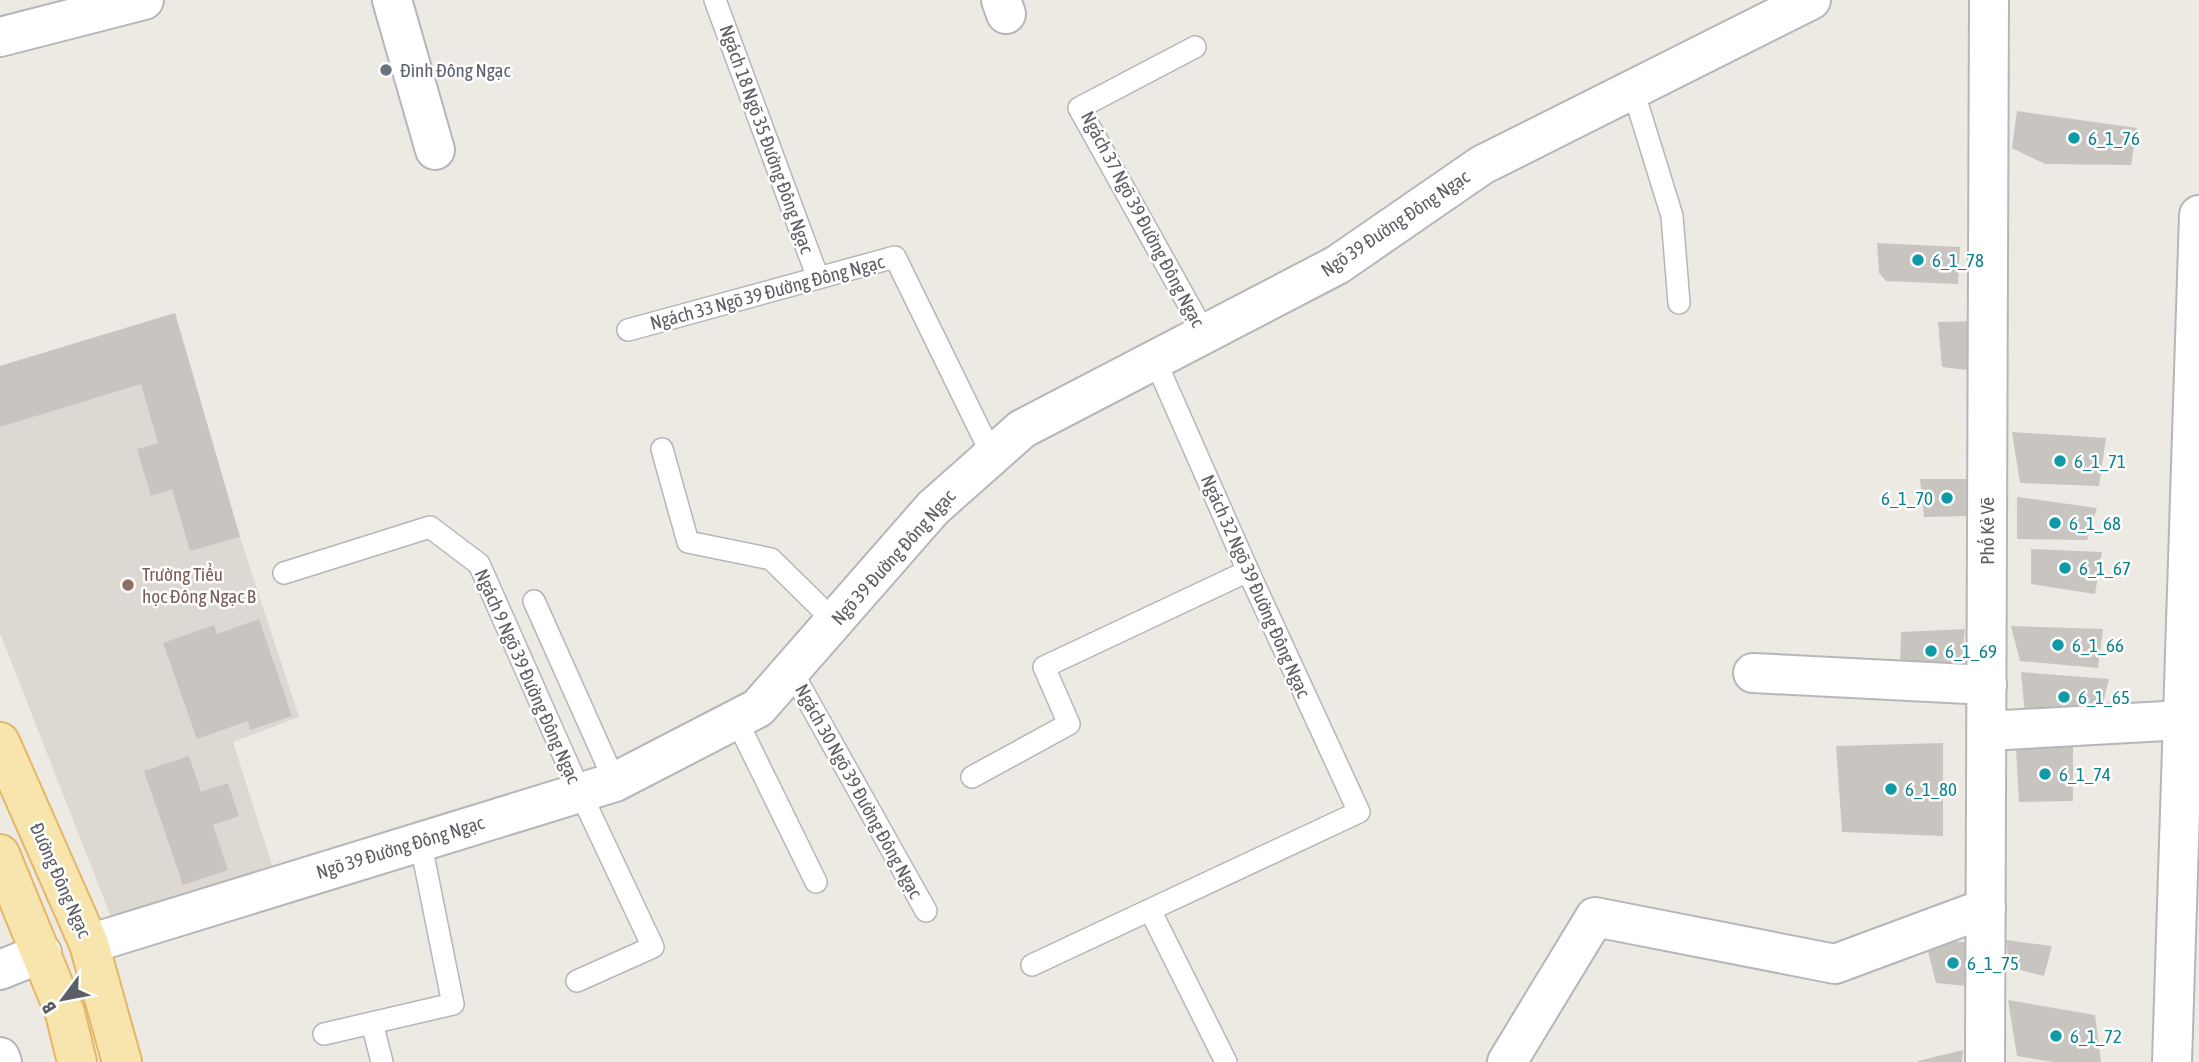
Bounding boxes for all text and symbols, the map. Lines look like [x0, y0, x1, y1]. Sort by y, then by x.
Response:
street label: Ngách 18 Ngõ 35 Đường Đông Ngạc [715, 22, 819, 257]
place label: Đình Đông Ngạc [400, 59, 511, 81]
marker: Đình Đông Ngạc [378, 62, 394, 78]
street label: Ngách 37 Ngõ 39 Đường Đông Ngạc [1077, 107, 1210, 332]
place label: 6_1_76 [2088, 127, 2140, 149]
marker: 6_1_76 [2066, 130, 2082, 146]
street label: Ngõ 39 Đường Đông Ngạc [1317, 165, 1474, 281]
place label: 6_1_78 [1932, 249, 1984, 271]
street label: Ngách 33 Ngõ 39 Đường Đông Ngạc [648, 250, 887, 334]
marker: 6_1_78 [1910, 252, 1926, 268]
place label: 6_1_71 [2074, 450, 2126, 472]
marker: 6_1_71 [2052, 453, 2068, 469]
street label: Ngách 32 Ngõ 39 Đường Đông Ngạc [1197, 471, 1316, 702]
street label: Ngõ 39 Đường Đông Ngạc [827, 484, 960, 629]
place label: 6_1_70 [1881, 487, 1933, 509]
marker: 6_1_70 [1939, 490, 1955, 506]
street label: Phố Kẻ Vẽ [1976, 497, 1998, 565]
place label: 6_1_68 [2069, 512, 2121, 534]
marker: 6_1_68 [2047, 515, 2063, 531]
place label: 6_1_67 [2079, 557, 2131, 579]
marker: 6_1_67 [2057, 560, 2073, 576]
place label: Trường Tiểu học Đông Ngạc B [142, 563, 256, 607]
street label: Ngách 9 Ngõ 39 Đường Đông Ngạc [471, 565, 586, 787]
marker: Trường Tiểu học Đông Ngạc B [120, 577, 136, 593]
place label: 6_1_66 [2072, 634, 2124, 656]
marker: 6_1_66 [2050, 637, 2066, 653]
place label: 6_1_69 [1945, 640, 1997, 662]
marker: 6_1_69 [1923, 643, 1939, 659]
street label: Ngách 30 Ngõ 39 Đường Đông Ngạc [791, 680, 928, 903]
place label: 6_1_65 [2078, 686, 2130, 708]
marker: 6_1_65 [2056, 689, 2072, 705]
place label: 6_1_74 [2059, 763, 2111, 785]
marker: 6_1_74 [2037, 766, 2053, 782]
place label: 6_1_80 [1905, 778, 1957, 800]
marker: 6_1_80 [1883, 781, 1899, 797]
street label: Ngõ 39 Đường Đông Ngạc [314, 811, 487, 883]
street label: Đường Đông Ngạc [26, 819, 96, 942]
place label: 6_1_75 [1967, 952, 2019, 974]
marker: 6_1_75 [1945, 955, 1961, 971]
north arrow [28, 964, 98, 1034]
text: B [37, 998, 60, 1018]
place label: 6_1_72 [2070, 1025, 2122, 1047]
marker: 6_1_72 [2048, 1028, 2064, 1044]

